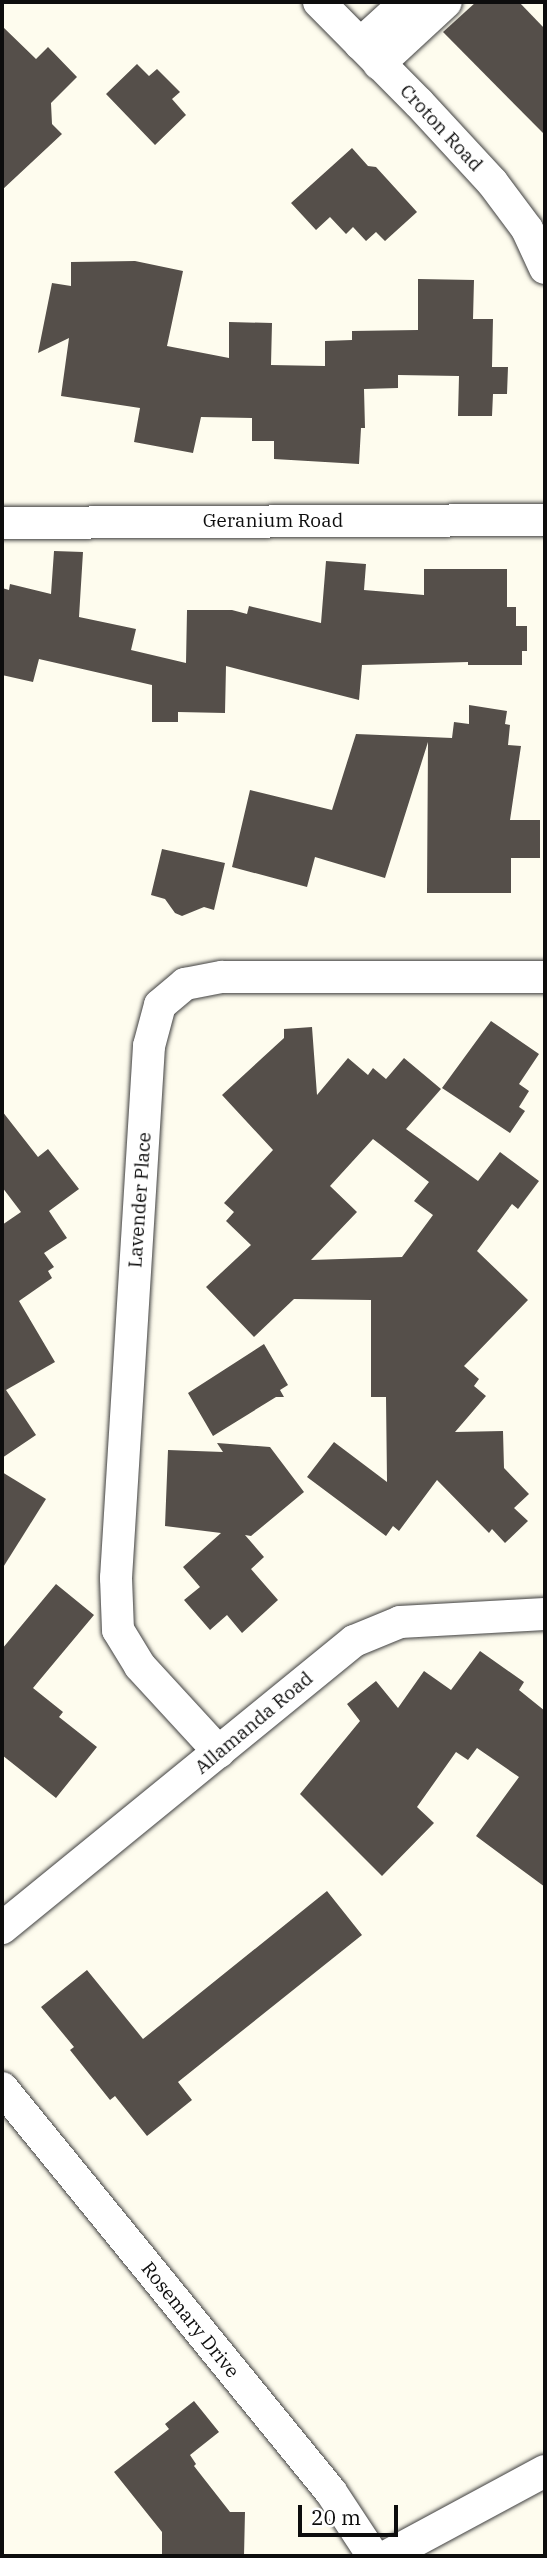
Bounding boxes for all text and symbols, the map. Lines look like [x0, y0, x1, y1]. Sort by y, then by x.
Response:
street label: Croton Road [395, 80, 487, 176]
street label: Geranium Road [203, 510, 343, 532]
street label: Lavender Place [124, 1131, 156, 1269]
street label: Allamanda Road [190, 1667, 318, 1779]
street label: Rosemary Drive [136, 2257, 244, 2383]
scale bar [302, 2492, 402, 2536]
text: 20 m [311, 2503, 361, 2531]

